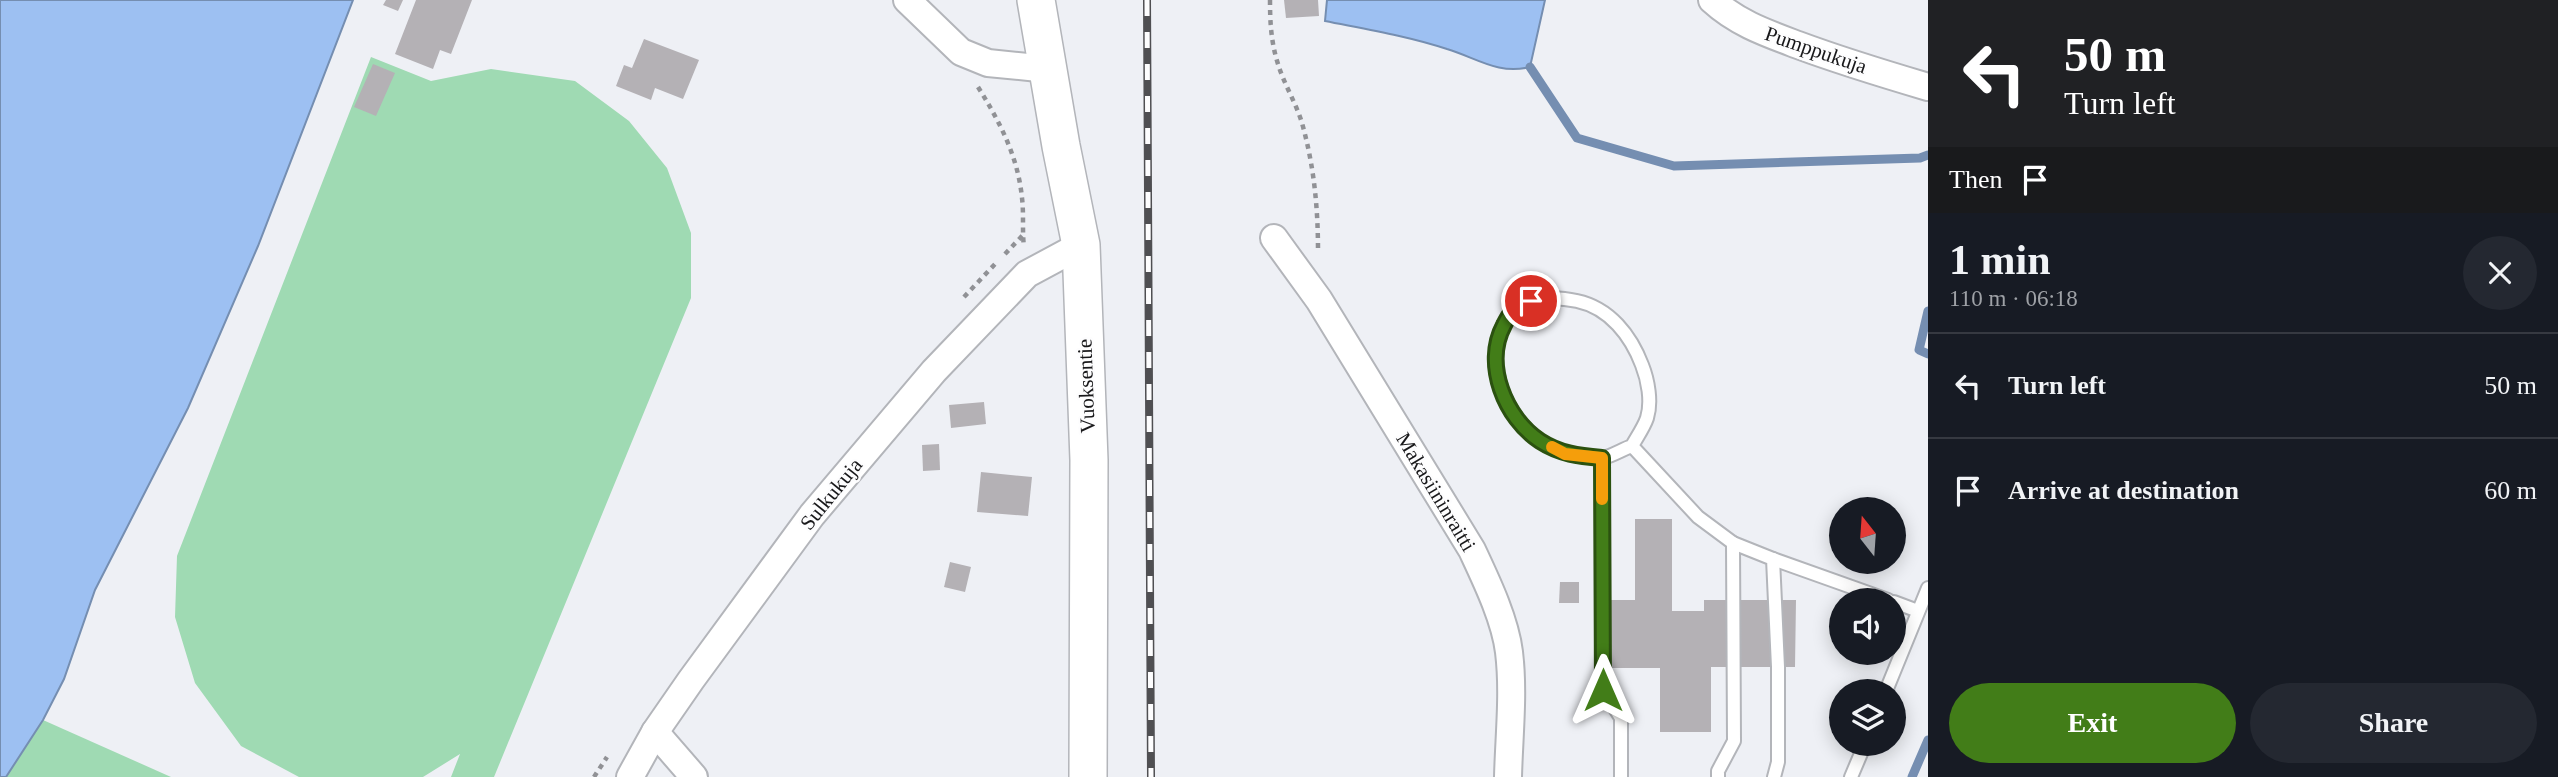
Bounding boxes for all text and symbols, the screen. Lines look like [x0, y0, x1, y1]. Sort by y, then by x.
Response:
street label: Pumppukuja [1762, 21, 1871, 79]
text: 50 m [2064, 27, 2166, 82]
icon: left [1949, 28, 2040, 119]
text: Turn left [2064, 85, 2176, 121]
icon: arrive [2016, 161, 2054, 199]
text: Then [1949, 165, 2002, 194]
button: close [2463, 236, 2537, 310]
text: 1 min [1949, 237, 2051, 283]
pin [1501, 271, 1561, 331]
icon: arrive [1512, 282, 1550, 320]
text: 110 m · 06:18 [1949, 286, 2078, 311]
street label: Vuoksentie [1072, 338, 1100, 434]
icon: left [1949, 367, 1987, 405]
text: Turn left [2008, 371, 2106, 400]
text: 50 m [2484, 371, 2537, 400]
street label: Makasiininraitti [1391, 428, 1481, 556]
street label: Sulkukuja [795, 453, 868, 535]
icon: arrive [1949, 472, 1987, 510]
text: Arrive at destination [2008, 476, 2239, 505]
text: 60 m [2484, 476, 2537, 505]
north arrow [1829, 497, 1906, 574]
map controls [1829, 497, 1906, 756]
button: sound [1829, 588, 1906, 665]
position arrow [1566, 653, 1640, 727]
button: layers [1829, 679, 1906, 756]
button: Exit [1949, 683, 2236, 763]
button: Share [2250, 683, 2537, 763]

